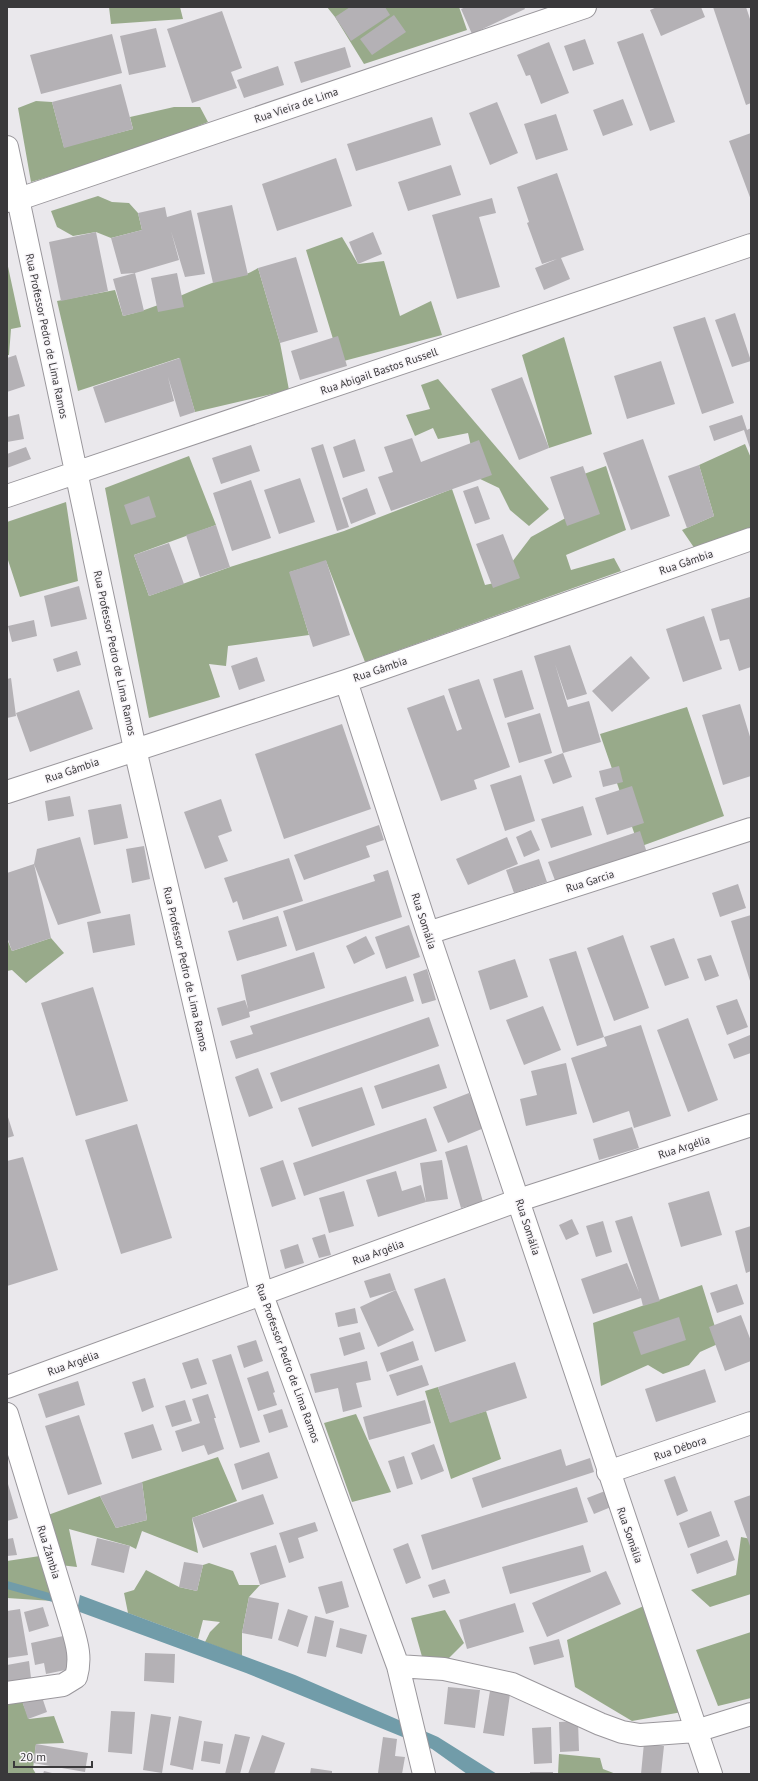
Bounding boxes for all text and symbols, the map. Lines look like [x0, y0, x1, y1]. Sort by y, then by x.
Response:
street label: Rua Vieira de Lima [252, 84, 340, 126]
street label: Rua Professor Pedro de Lima Ramos [23, 252, 71, 420]
street label: Rua Abigail Bastos Russell [318, 344, 440, 398]
street label: Rua Gâmbia [657, 546, 715, 578]
street label: Rua Professor Pedro de Lima Ramos [91, 569, 139, 737]
street label: Rua Gâmbia [351, 653, 409, 685]
street label: Rua Gâmbia [43, 754, 101, 786]
street label: Rua Garcia [564, 867, 616, 895]
street label: Rua Professor Pedro de Lima Ramos [160, 885, 212, 1053]
street label: Rua Somália [408, 891, 440, 951]
street label: Rua Argélia [656, 1132, 712, 1162]
street label: Rua Somália [512, 1197, 544, 1257]
street label: Rua Argélia [350, 1236, 406, 1268]
street label: Rua Professor Pedro de Lima Ramos [253, 1281, 324, 1445]
street label: Rua Argélia [45, 1347, 101, 1379]
street label: Rua Débora [652, 1432, 708, 1464]
street label: Rua Somália [614, 1505, 646, 1565]
street label: Rua Zâmbia [34, 1524, 64, 1580]
scale bar [14, 1743, 92, 1769]
text: 20 m [20, 1749, 46, 1764]

